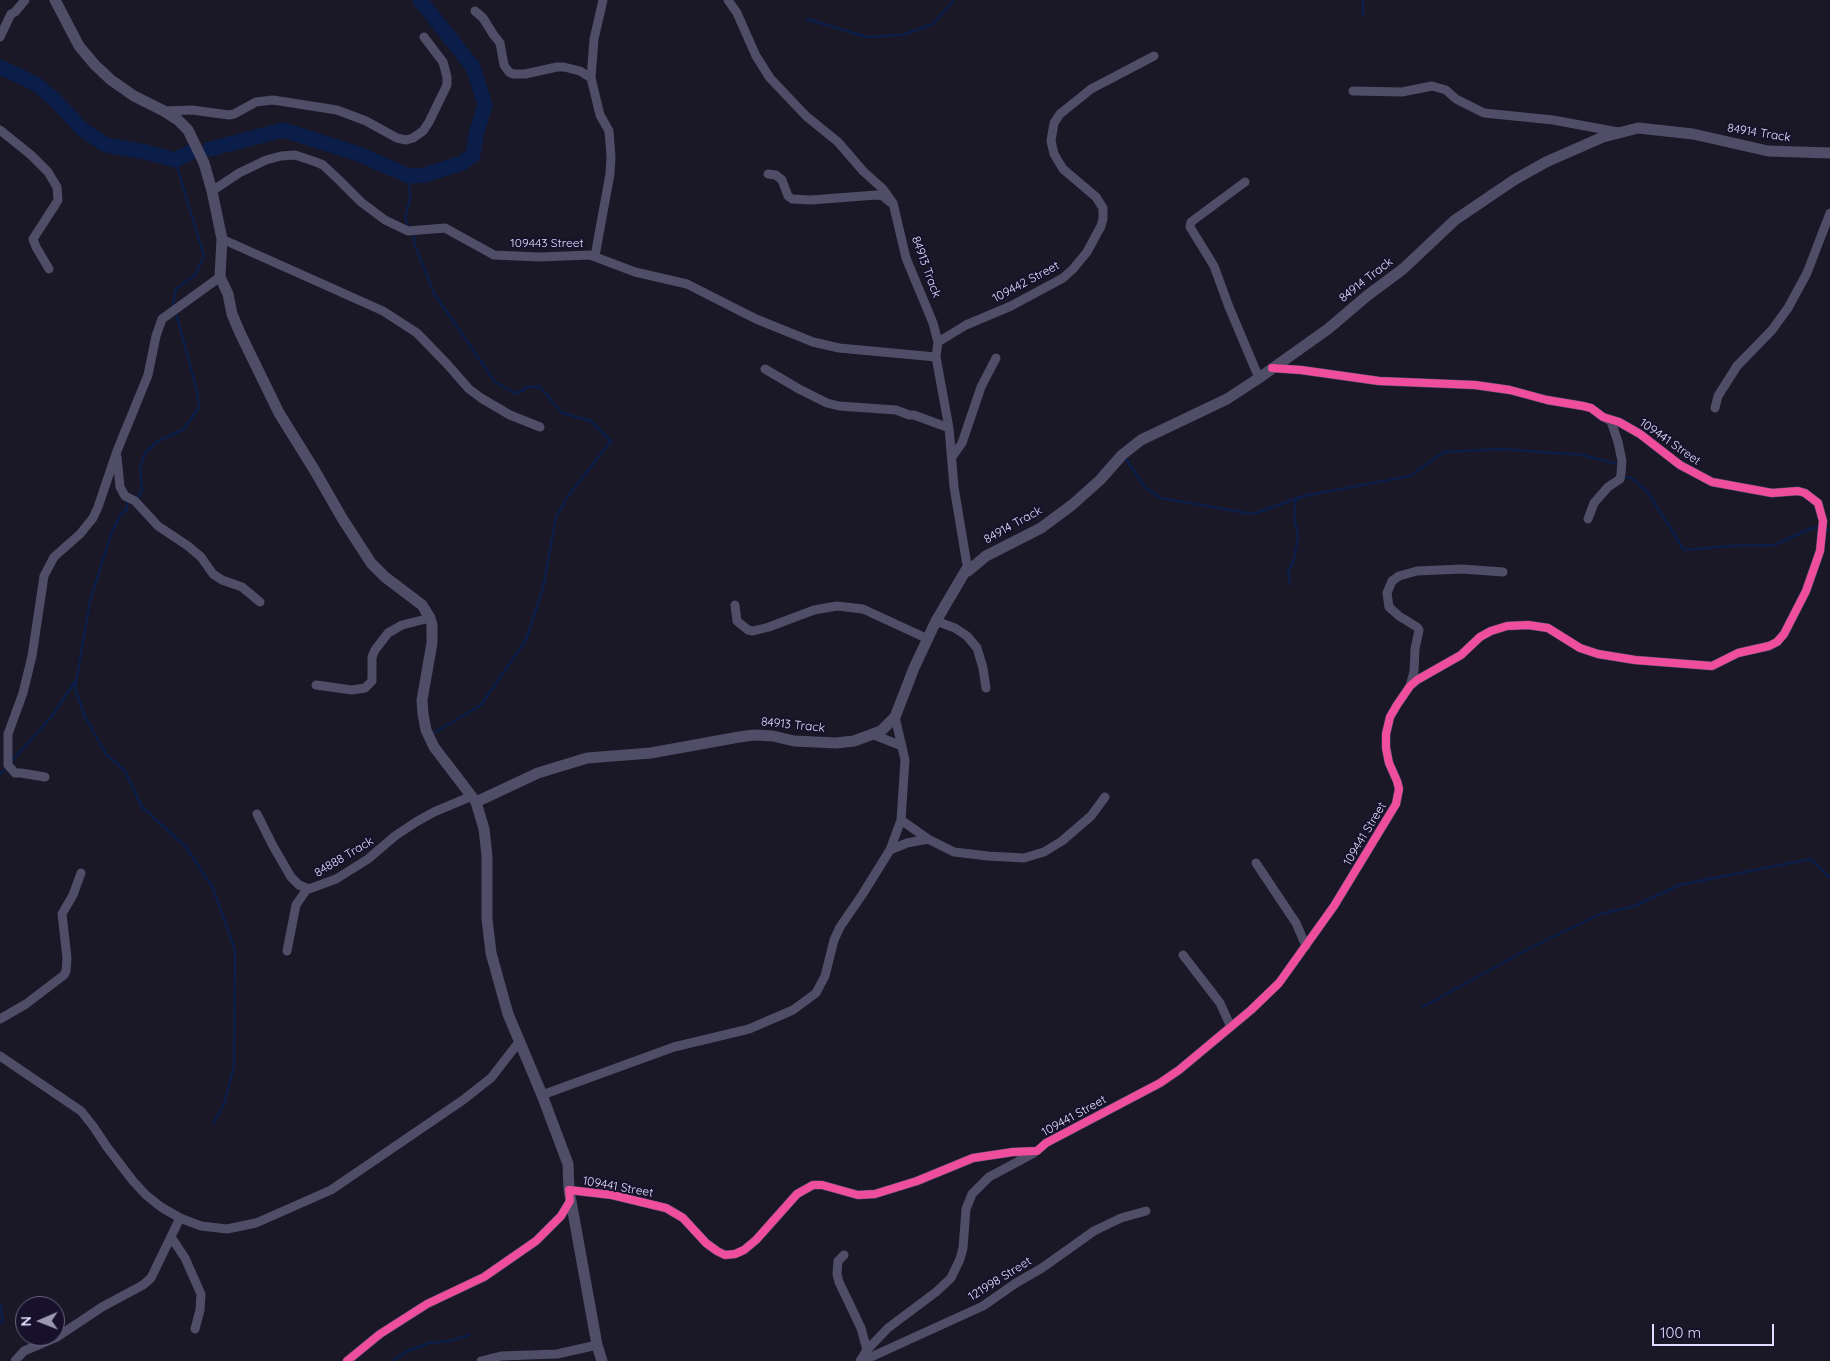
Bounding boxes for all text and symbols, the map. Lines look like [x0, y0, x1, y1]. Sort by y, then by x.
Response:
street label: 84914 Track [1726, 121, 1792, 145]
street label: 84913 Track [908, 234, 944, 300]
street label: 109443 Street [510, 236, 584, 250]
street label: 84914 Track [1336, 255, 1396, 305]
street label: 109442 Street [990, 258, 1062, 306]
street label: 109441 Street [1637, 416, 1703, 468]
street label: 84914 Track [981, 503, 1045, 547]
street label: 84913 Track [760, 714, 826, 736]
street label: 109441 Street [1340, 800, 1390, 868]
street label: 84888 Track [312, 834, 376, 880]
street label: 109441 Street [1039, 1092, 1109, 1140]
street label: 109441 Street [582, 1174, 654, 1200]
street label: 121998 Street [966, 1254, 1034, 1304]
north arrow [15, 1296, 65, 1346]
scale bar [1655, 1314, 1778, 1346]
text: N [17, 1316, 35, 1327]
text: 100 m [1660, 1323, 1701, 1342]

